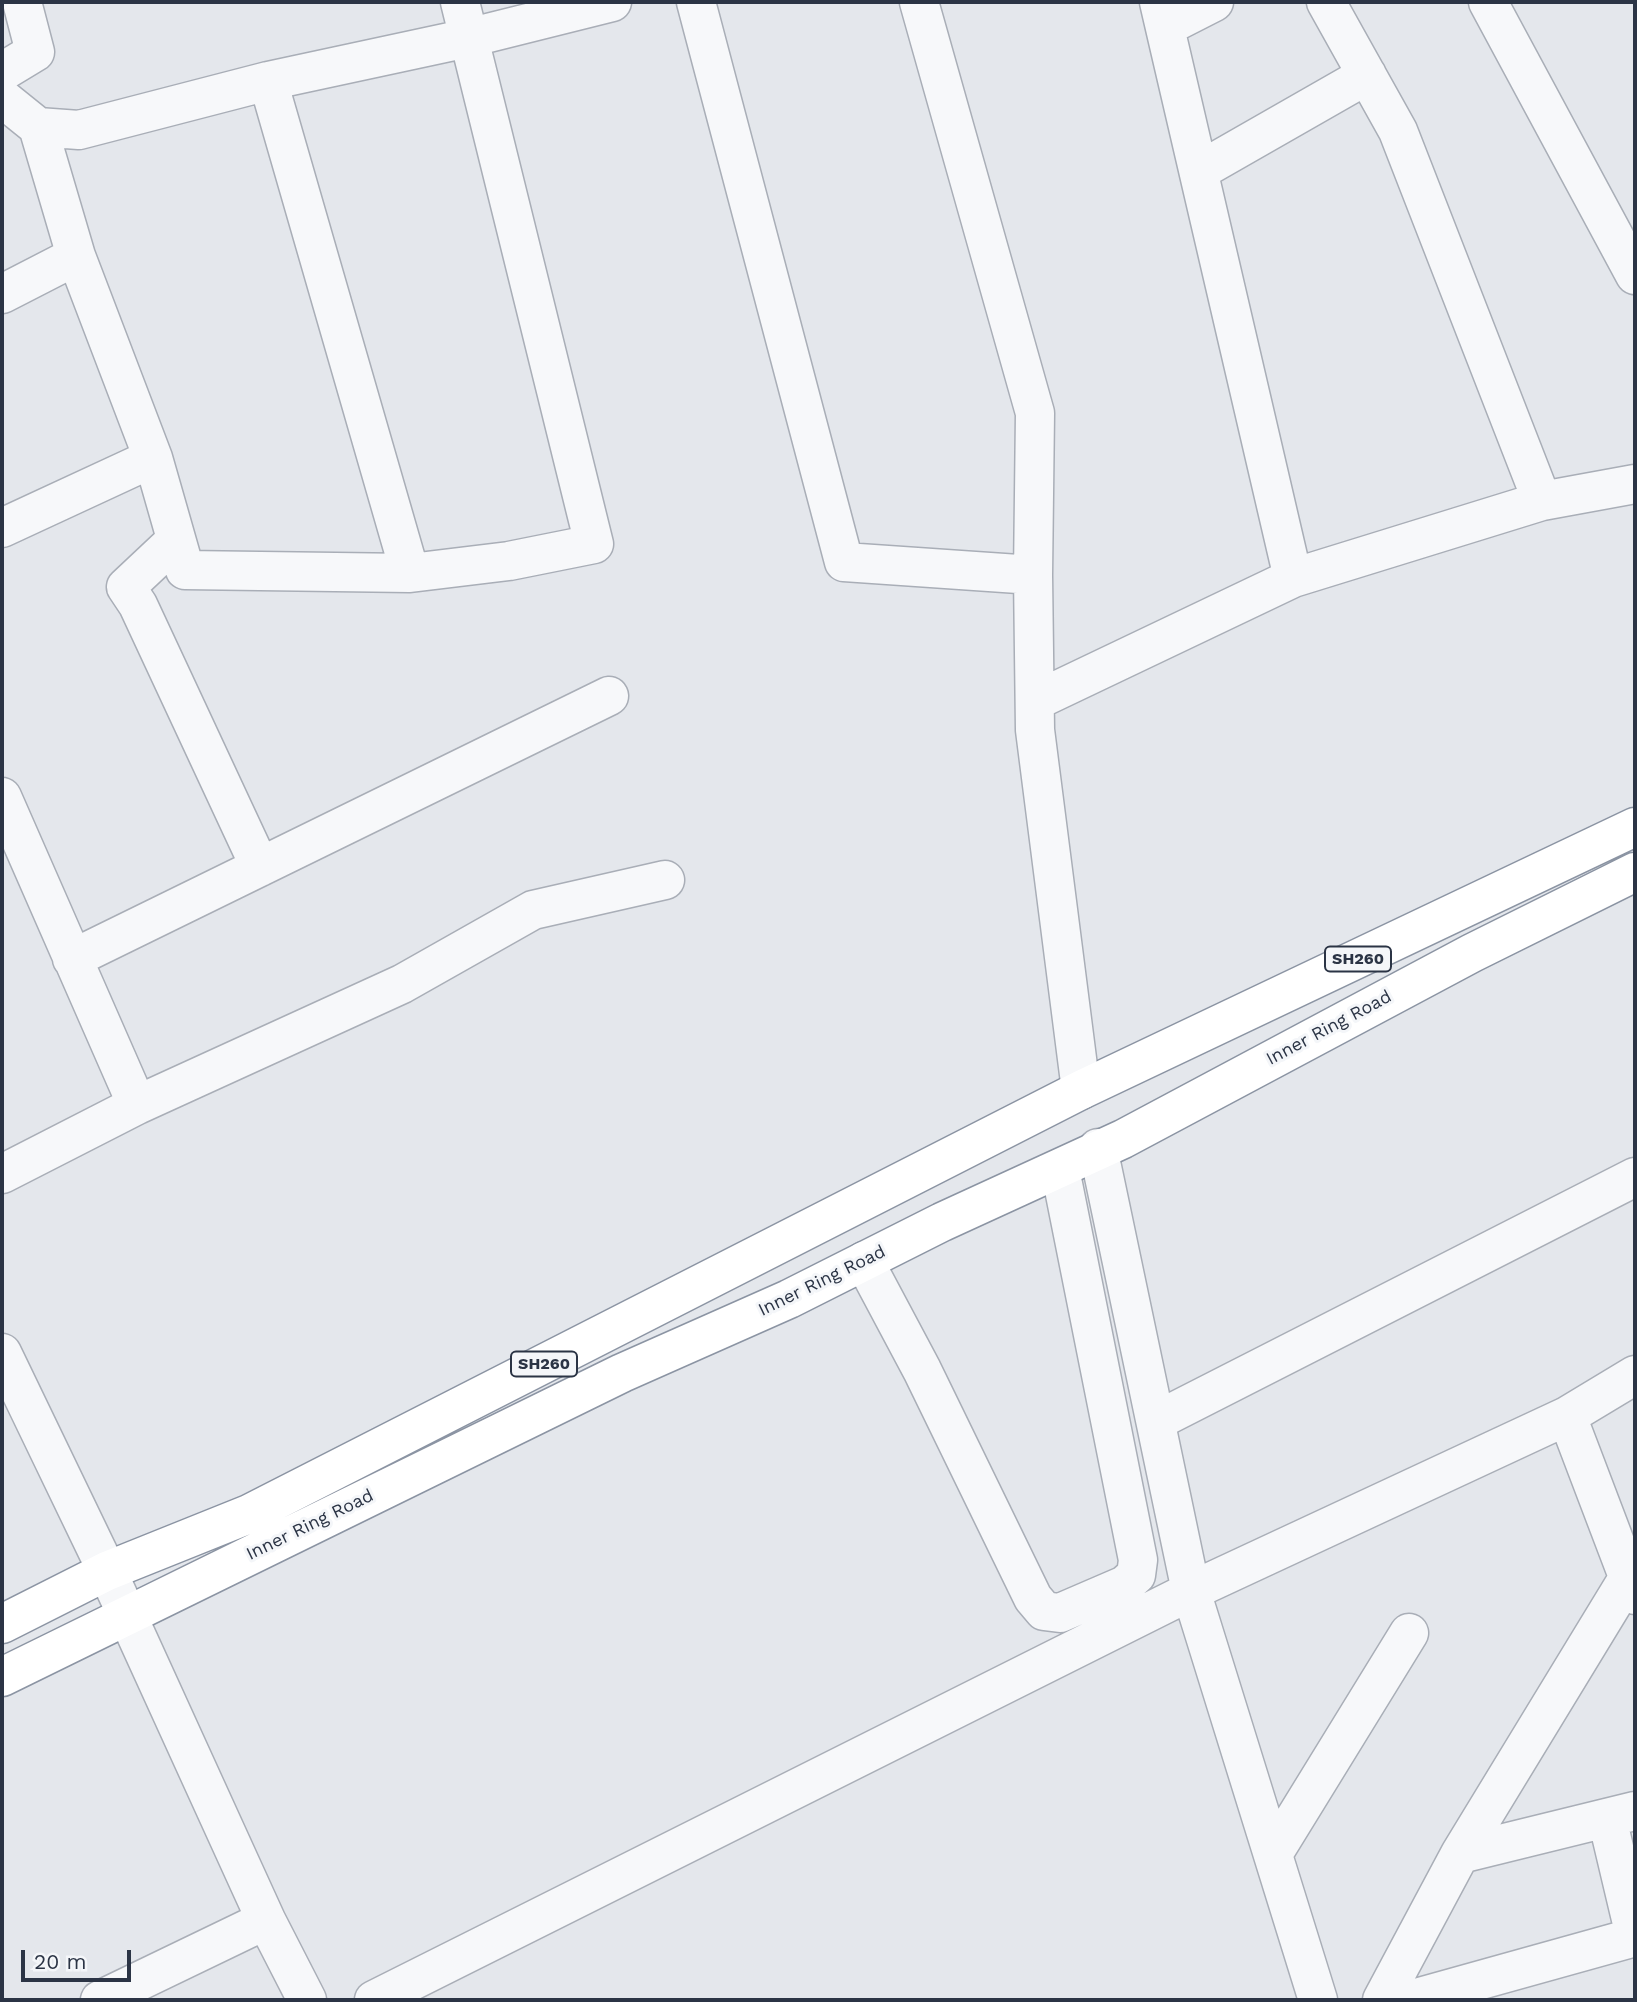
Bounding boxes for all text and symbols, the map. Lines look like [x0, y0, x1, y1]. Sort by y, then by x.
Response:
road number: SH260 [1325, 946, 1391, 972]
street label: Inner Ring Road [1263, 986, 1395, 1070]
street label: Inner Ring Road [755, 1241, 889, 1321]
road number: SH260 [511, 1352, 577, 1376]
street label: Inner Ring Road [243, 1485, 377, 1565]
scale bar [24, 1936, 135, 1980]
text: 20 m [34, 1949, 86, 1974]

